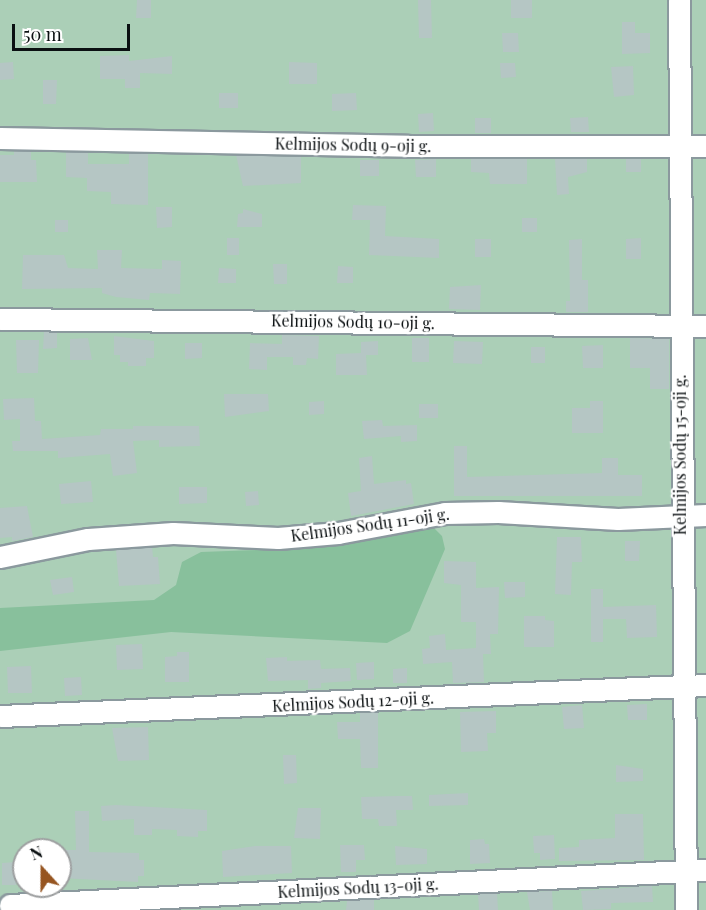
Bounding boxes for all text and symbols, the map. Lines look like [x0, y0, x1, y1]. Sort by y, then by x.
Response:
scale bar [15, 12, 134, 50]
text: 50 m [23, 22, 62, 46]
street label: Kelmijos Sodų 9-oji g. [275, 134, 431, 156]
street label: Kelmijos Sodų 10-oji g. [271, 311, 435, 333]
street label: Kelmijos Sodų 15-oji g. [670, 375, 690, 535]
street label: Kelmijos Sodų 11-oji g. [289, 504, 451, 546]
street label: Kelmijos Sodų 12-oji g. [272, 688, 434, 716]
north arrow [12, 838, 72, 898]
text: N [27, 841, 45, 864]
street label: Kelmijos Sodų 13-oji g. [277, 874, 439, 902]

